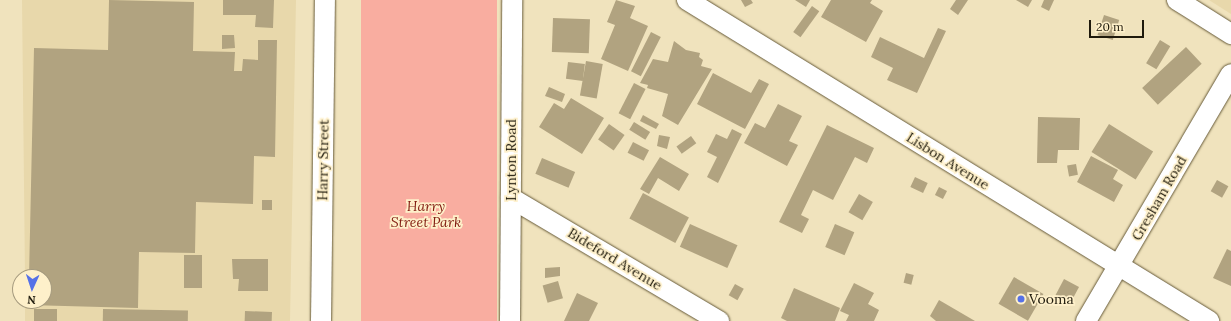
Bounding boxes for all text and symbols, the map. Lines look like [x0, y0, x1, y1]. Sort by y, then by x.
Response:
scale bar [1091, 12, 1146, 38]
text: 20 m [1096, 19, 1124, 34]
street label: Harry Street [314, 119, 332, 201]
street label: Lynton Road [503, 119, 519, 201]
street label: Lisbon Avenue [903, 129, 993, 193]
street label: Gresham Road [1128, 153, 1190, 243]
park label: Harry Street Park [391, 198, 461, 230]
street label: Bideford Avenue [565, 224, 665, 294]
north arrow [12, 269, 52, 309]
place label: Vooma [1029, 291, 1074, 307]
text: N [27, 293, 36, 307]
marker: Vooma [1016, 294, 1026, 304]

